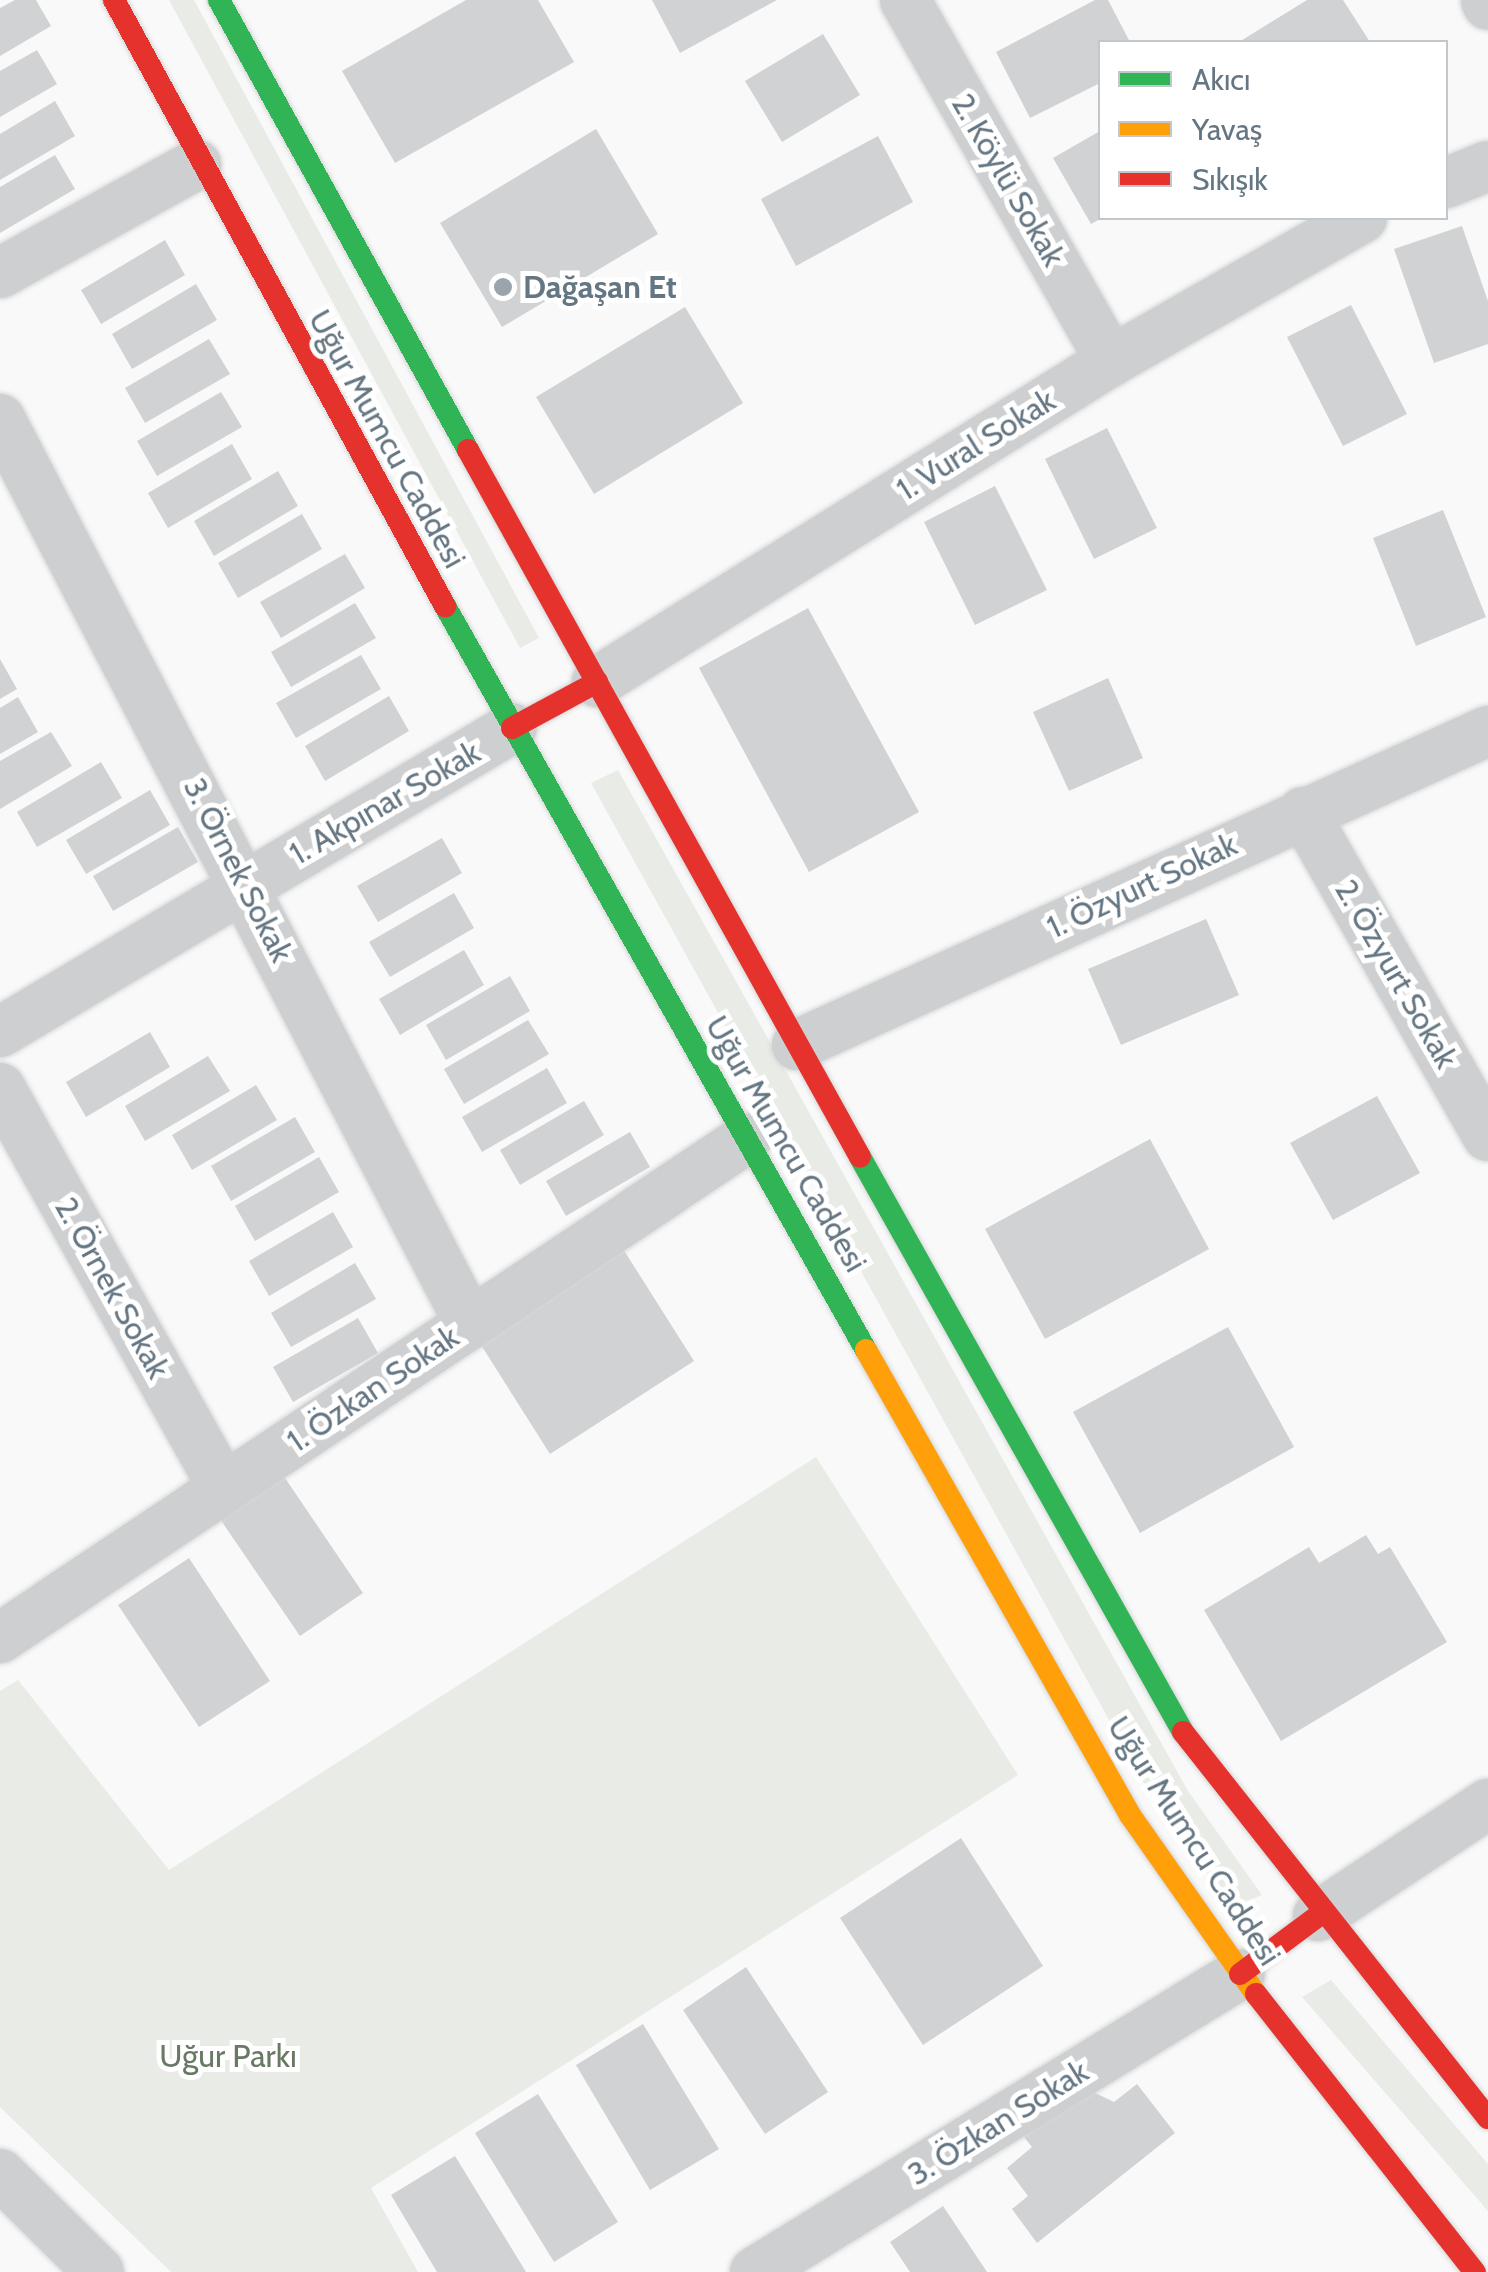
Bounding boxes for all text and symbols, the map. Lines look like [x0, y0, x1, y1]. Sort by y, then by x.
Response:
legend [1098, 40, 1448, 220]
text: Akıcı [1192, 61, 1250, 98]
street label: 2. Köylü Sokak [943, 87, 1073, 273]
text: Yavaş [1192, 111, 1262, 148]
text: Sıkışık [1192, 161, 1268, 198]
place label: Dağaşan Et [523, 268, 677, 306]
marker: Dağaşan Et [492, 276, 514, 298]
street label: Uğur Mumcu Caddesi [300, 303, 474, 575]
street label: 1. Vural Sokak [890, 381, 1062, 509]
street label: 1. Akpınar Sokak [283, 733, 487, 873]
street label: 3. Örnek Sokak [175, 771, 301, 969]
street label: 1. Özyurt Sokak [1041, 825, 1243, 947]
street label: 2. Özyurt Sokak [1327, 873, 1465, 1075]
street label: Uğur Mumcu Caddesi [697, 1009, 875, 1279]
street label: 2. Örnek Sokak [46, 1191, 178, 1385]
street label: 1. Özkan Sokak [280, 1318, 466, 1460]
street label: Uğur Mumcu Caddesi [1099, 1709, 1289, 1973]
park label: Uğur Parkı [159, 2037, 297, 2075]
street label: 3. Özkan Sokak [901, 2052, 1095, 2194]

